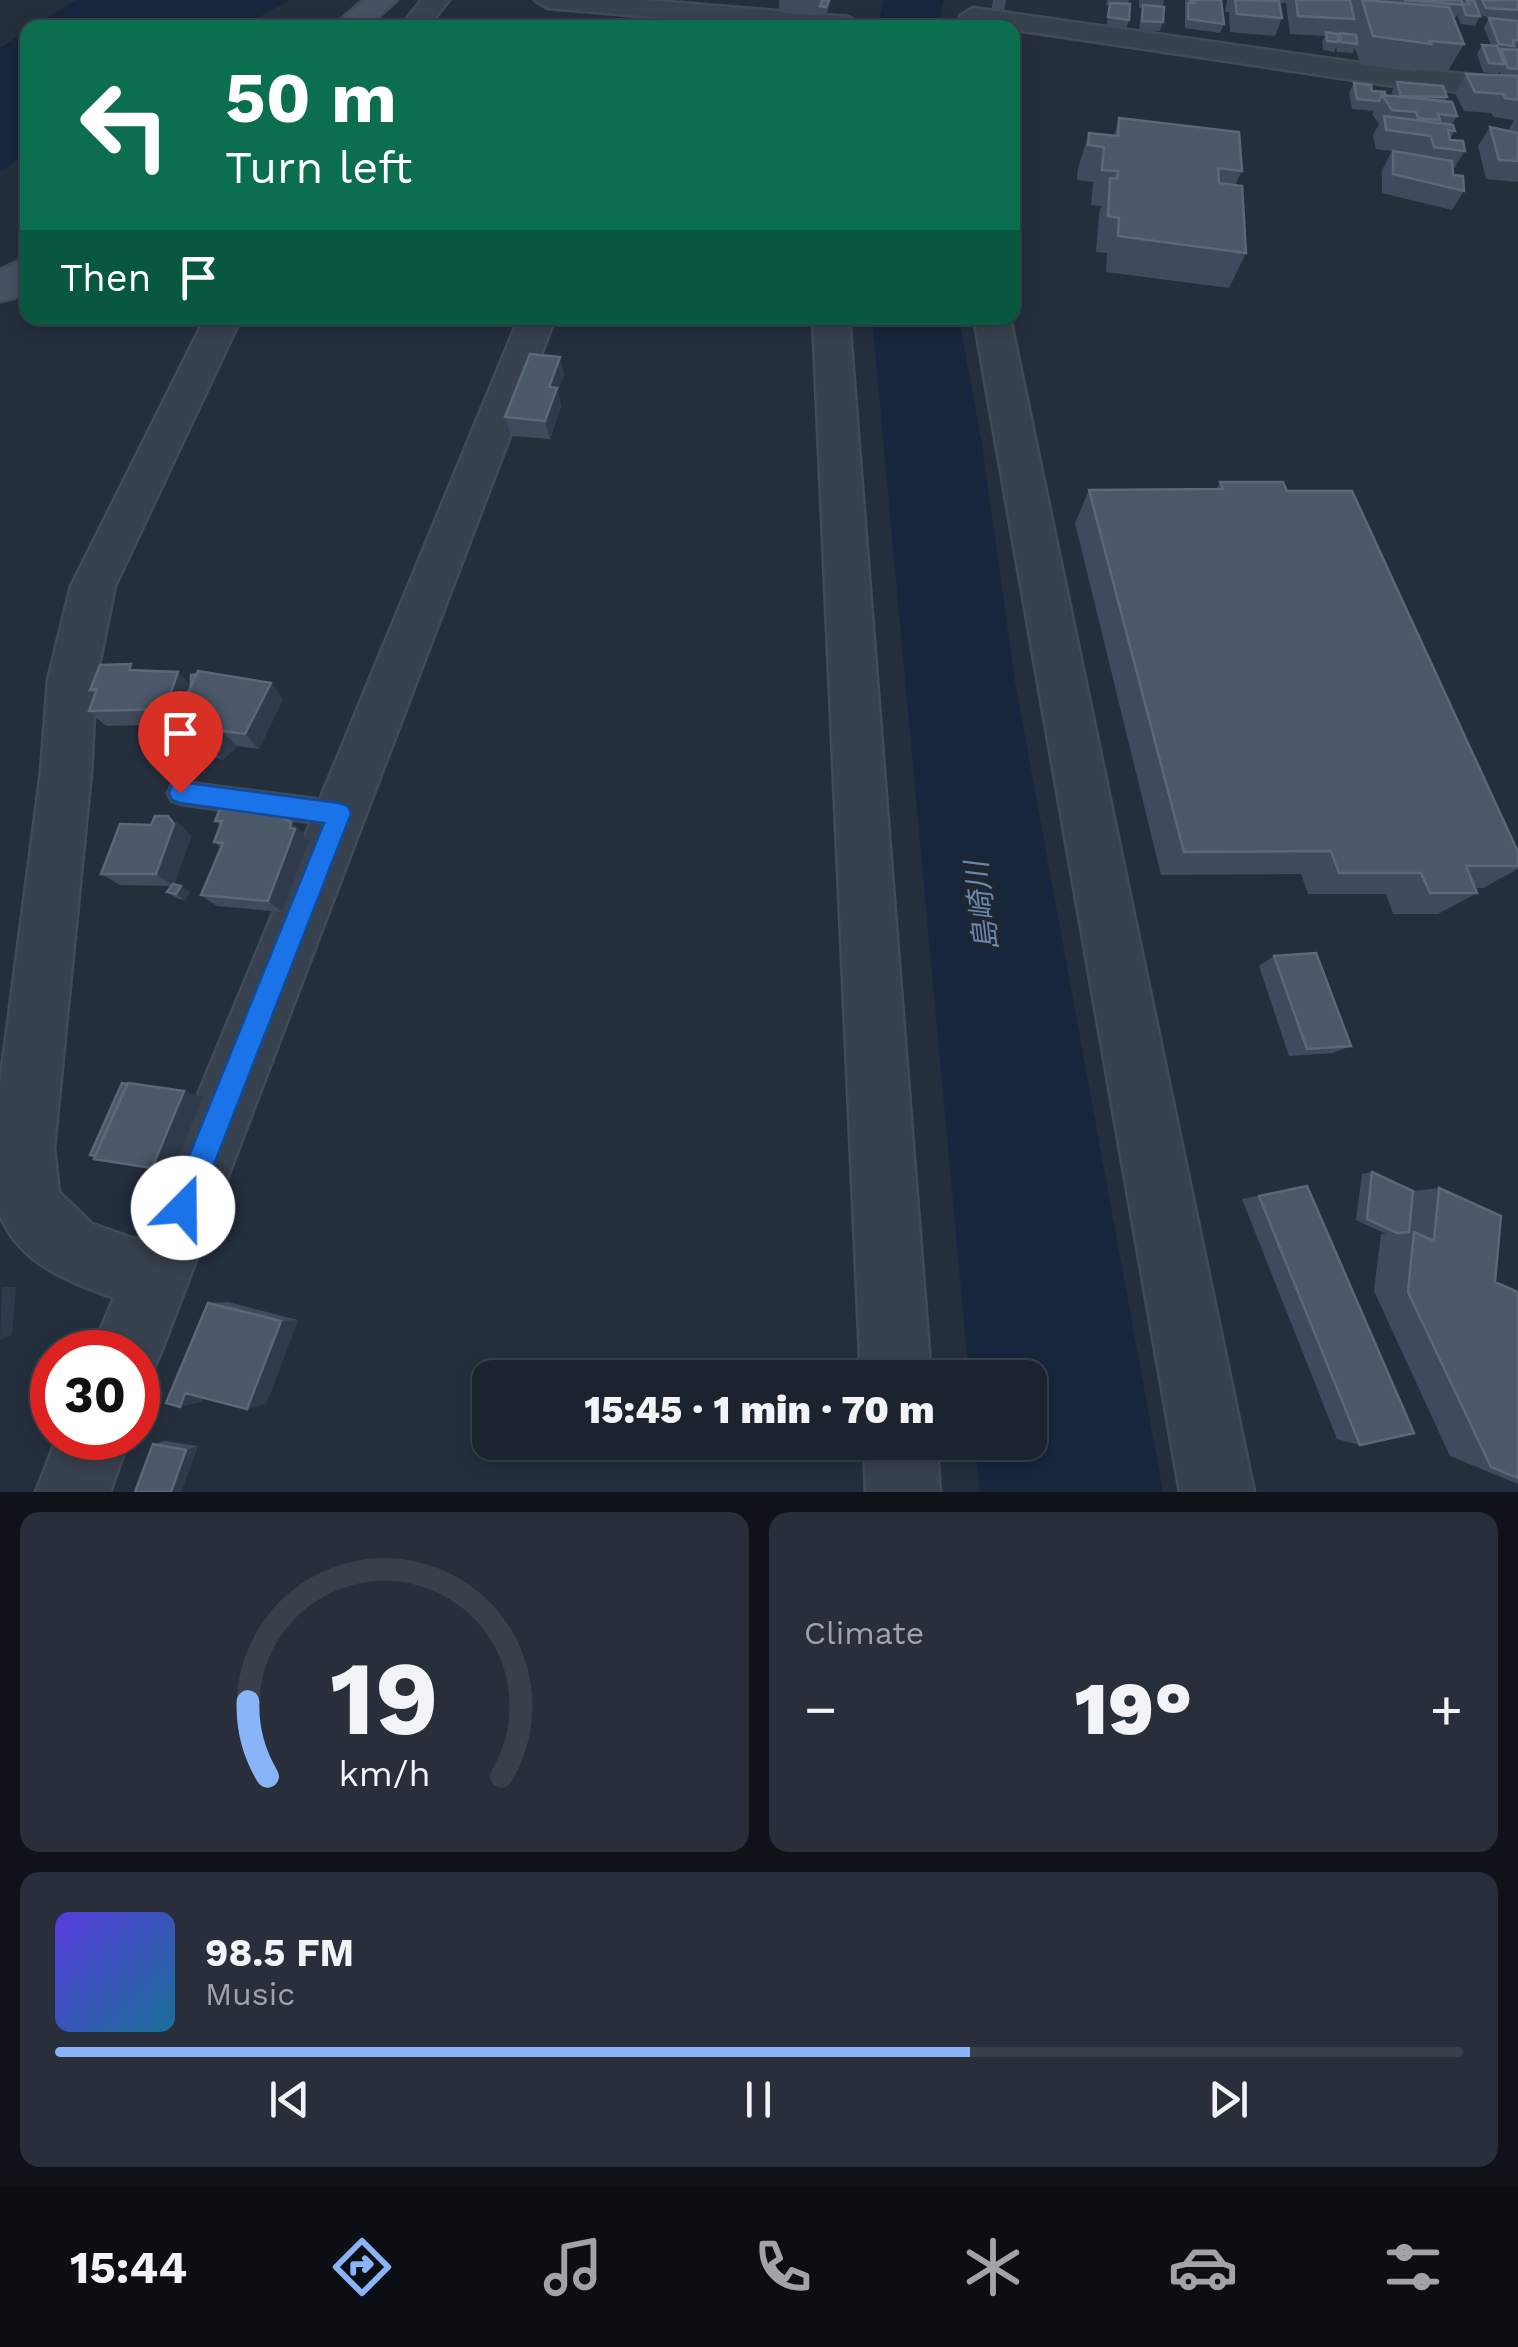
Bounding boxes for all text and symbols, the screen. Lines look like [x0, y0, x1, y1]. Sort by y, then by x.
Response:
text: 50 m [225, 57, 397, 139]
icon: left [60, 60, 190, 190]
text: Turn left [225, 141, 412, 194]
icon: arrive [171, 250, 226, 305]
text: Then [60, 256, 151, 300]
pin [138, 691, 223, 794]
icon: arrive [153, 706, 208, 761]
water label: 島崎川 [958, 856, 1004, 953]
position arrow [131, 1156, 235, 1260]
speed limit sign: 30 [30, 1330, 160, 1460]
text: 15:45 · 1 min · 70 m [584, 1388, 935, 1432]
text: Climate [804, 1614, 924, 1652]
text: 19 [330, 1637, 439, 1759]
text: 19° [1075, 1664, 1192, 1752]
text: − [804, 1677, 837, 1741]
text: + [1430, 1677, 1463, 1741]
text: km/h [338, 1753, 431, 1795]
text: 98.5 FM [205, 1931, 354, 1975]
text: Music [205, 1975, 295, 2013]
icon: previous [262, 2072, 317, 2127]
icon: pause [731, 2072, 786, 2127]
icon: next [1201, 2072, 1256, 2127]
icon: directions [327, 2232, 397, 2302]
icon: music [538, 2232, 608, 2302]
icon: phone [748, 2232, 818, 2302]
icon: climate [958, 2232, 1028, 2302]
icon: car [1168, 2232, 1238, 2302]
icon: filters [1378, 2232, 1448, 2302]
text: 15:44 [70, 2241, 187, 2294]

